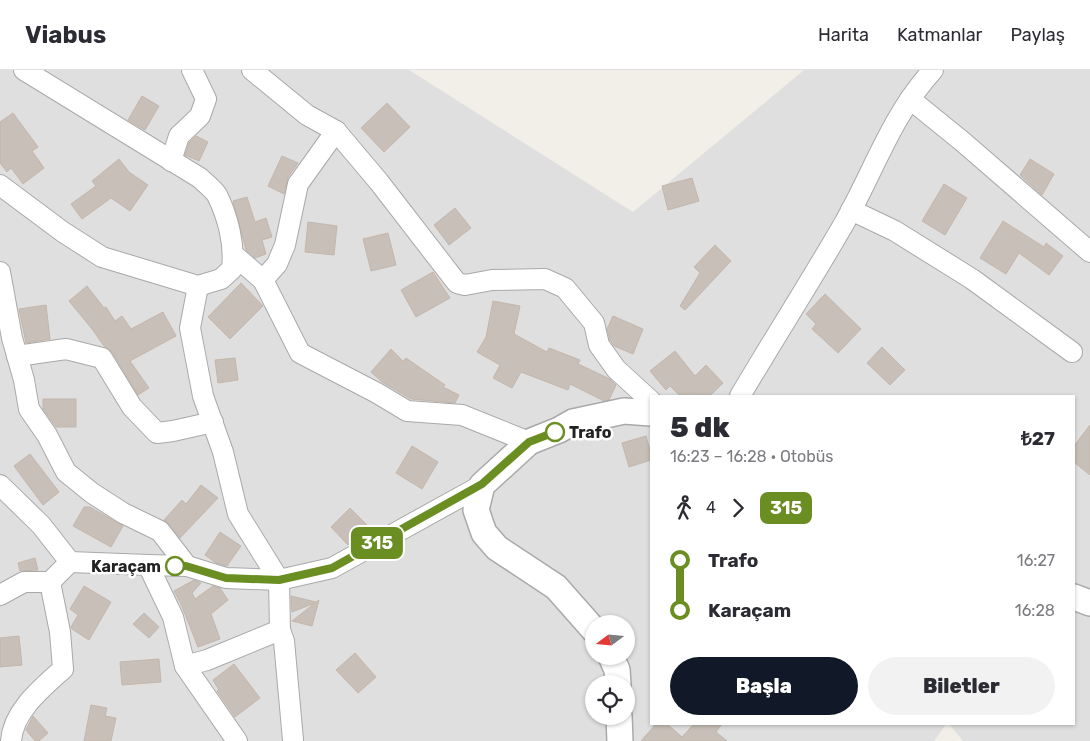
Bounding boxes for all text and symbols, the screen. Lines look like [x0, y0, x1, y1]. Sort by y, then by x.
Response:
text: Viabus [25, 21, 106, 49]
text: Harita [818, 24, 869, 46]
text: Katmanlar [897, 24, 982, 46]
text: Paylaş [1010, 24, 1065, 46]
text: 5 dk [670, 411, 730, 444]
marker: Trafo [545, 422, 565, 442]
place label: Trafo [569, 423, 612, 442]
text: ₺27 [1021, 427, 1055, 450]
text: 16:23 – 16:28 · Otobüs [670, 447, 834, 466]
icon: walk [670, 494, 698, 522]
icon: forward [724, 494, 752, 522]
text: 315 [770, 497, 802, 519]
text: 4 [706, 498, 716, 517]
line badge: 315 [348, 527, 406, 559]
text: 315 [361, 532, 393, 554]
text: Trafo [708, 549, 758, 572]
text: 16:27 [1017, 551, 1055, 570]
marker: Karaçam [165, 556, 185, 576]
place label: Karaçam [91, 557, 161, 576]
text: Karaçam [708, 599, 791, 622]
text: 16:28 [1015, 601, 1055, 620]
north arrow [585, 615, 635, 665]
map controls [585, 615, 635, 725]
button: Başla [670, 657, 858, 715]
button: Biletler [868, 657, 1055, 715]
button: locate [585, 675, 635, 725]

